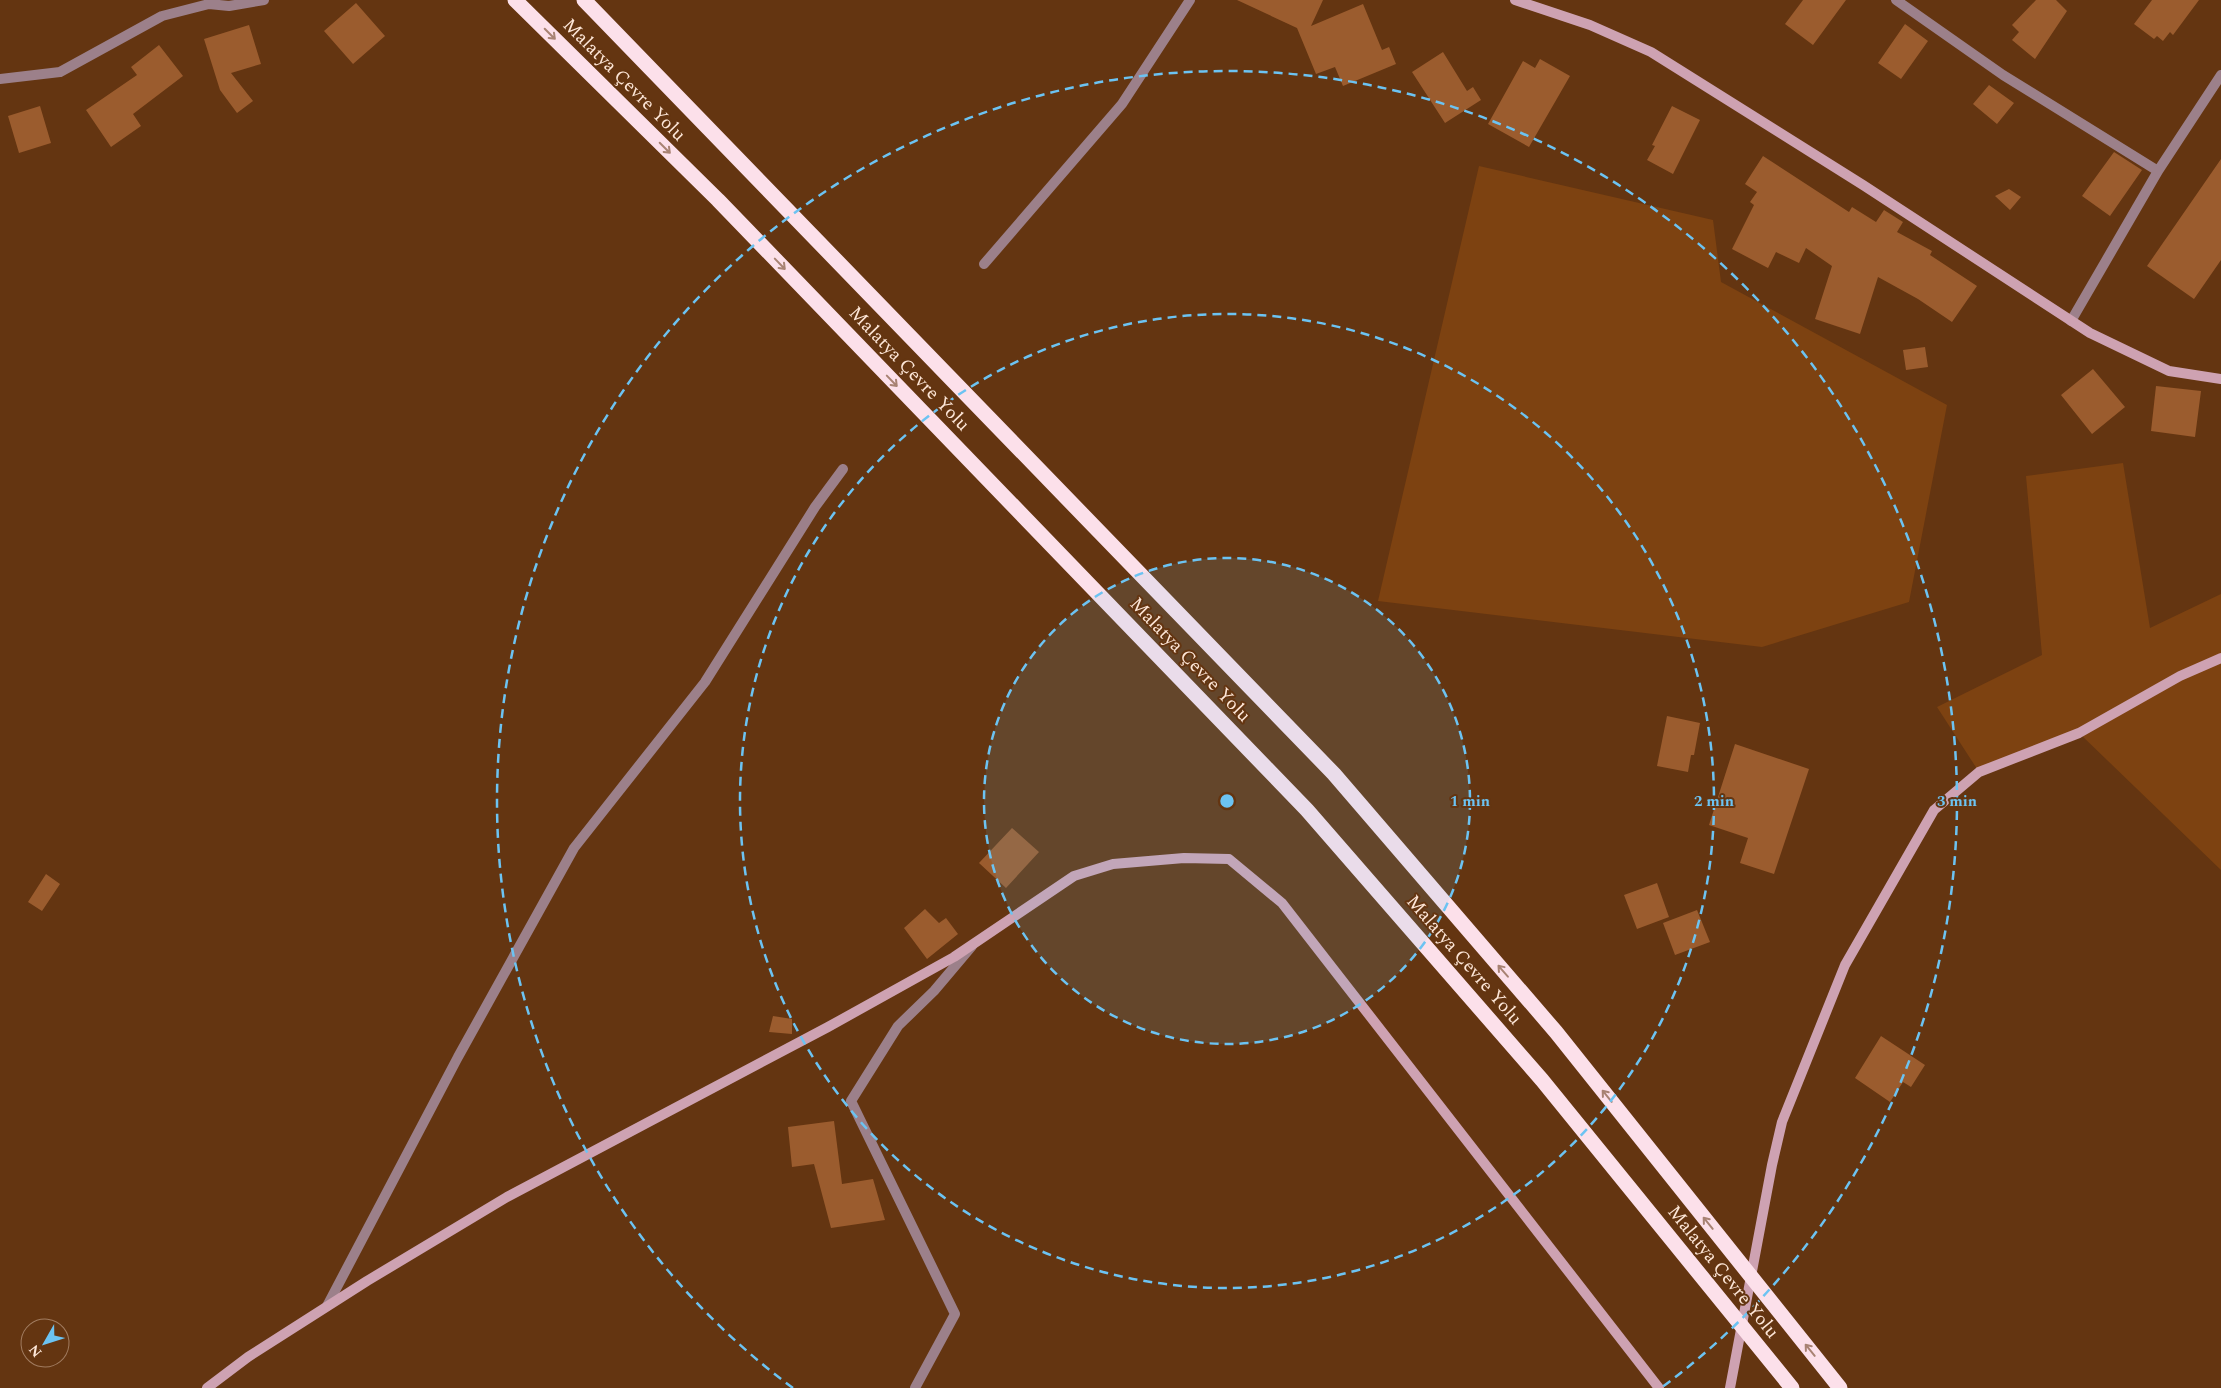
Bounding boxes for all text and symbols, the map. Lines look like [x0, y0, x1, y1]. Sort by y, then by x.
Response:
street label: Malatya Çevre Yolu [556, 12, 693, 149]
one-way arrow [543, 28, 556, 40]
one-way arrow [659, 142, 672, 154]
one-way arrow [774, 258, 786, 270]
street label: Malatya Çevre Yolu [841, 300, 977, 439]
one-way arrow [886, 374, 898, 386]
street label: Malatya Çevre Yolu [1122, 591, 1258, 730]
text: 1 min [1450, 790, 1490, 813]
text: 2 min [1694, 790, 1734, 813]
text: 3 min [1937, 790, 1977, 813]
centre of rings [1218, 792, 1236, 810]
street label: Malatya Çevre Yolu [1399, 888, 1529, 1032]
one-way arrow [1498, 965, 1509, 978]
one-way arrow [1601, 1090, 1612, 1103]
street label: Malatya Çevre Yolu [1660, 1199, 1786, 1345]
one-way arrow [1703, 1217, 1714, 1230]
north arrow [20, 1318, 70, 1368]
text: N [24, 1340, 47, 1362]
one-way arrow [1804, 1344, 1815, 1357]

